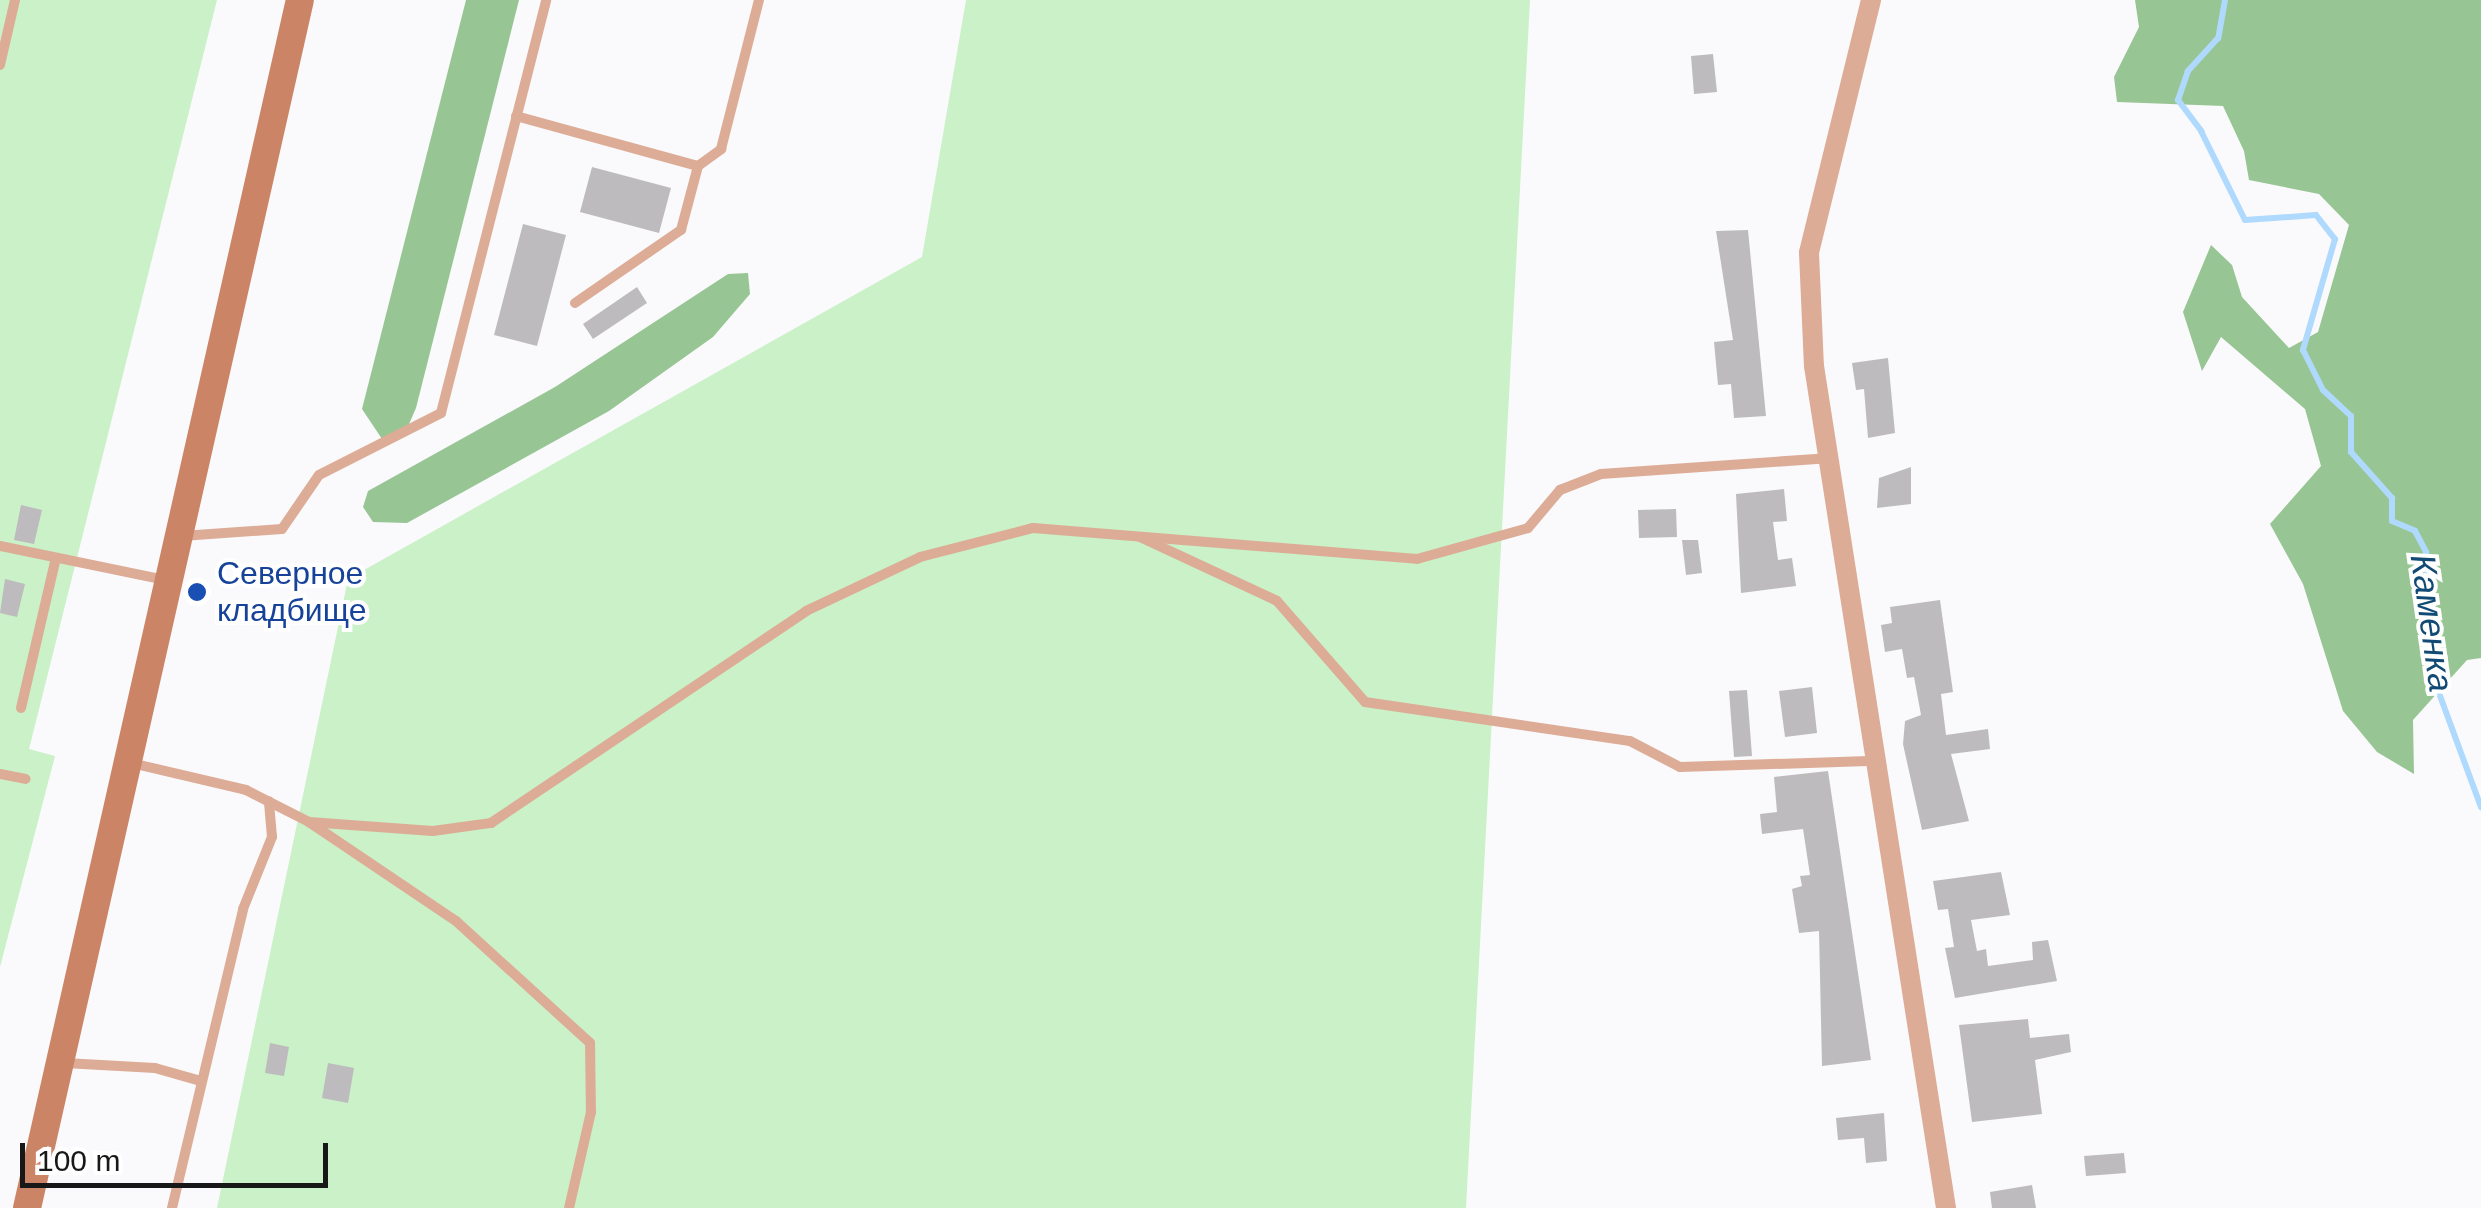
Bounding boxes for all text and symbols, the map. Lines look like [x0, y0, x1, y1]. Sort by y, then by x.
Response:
water label: Каменка [2402, 551, 2462, 695]
place label: Северное кладбище [217, 555, 366, 630]
marker: Северное кладбище [186, 581, 208, 603]
scale bar [25, 1123, 332, 1185]
text: 100 m [37, 1144, 120, 1177]

